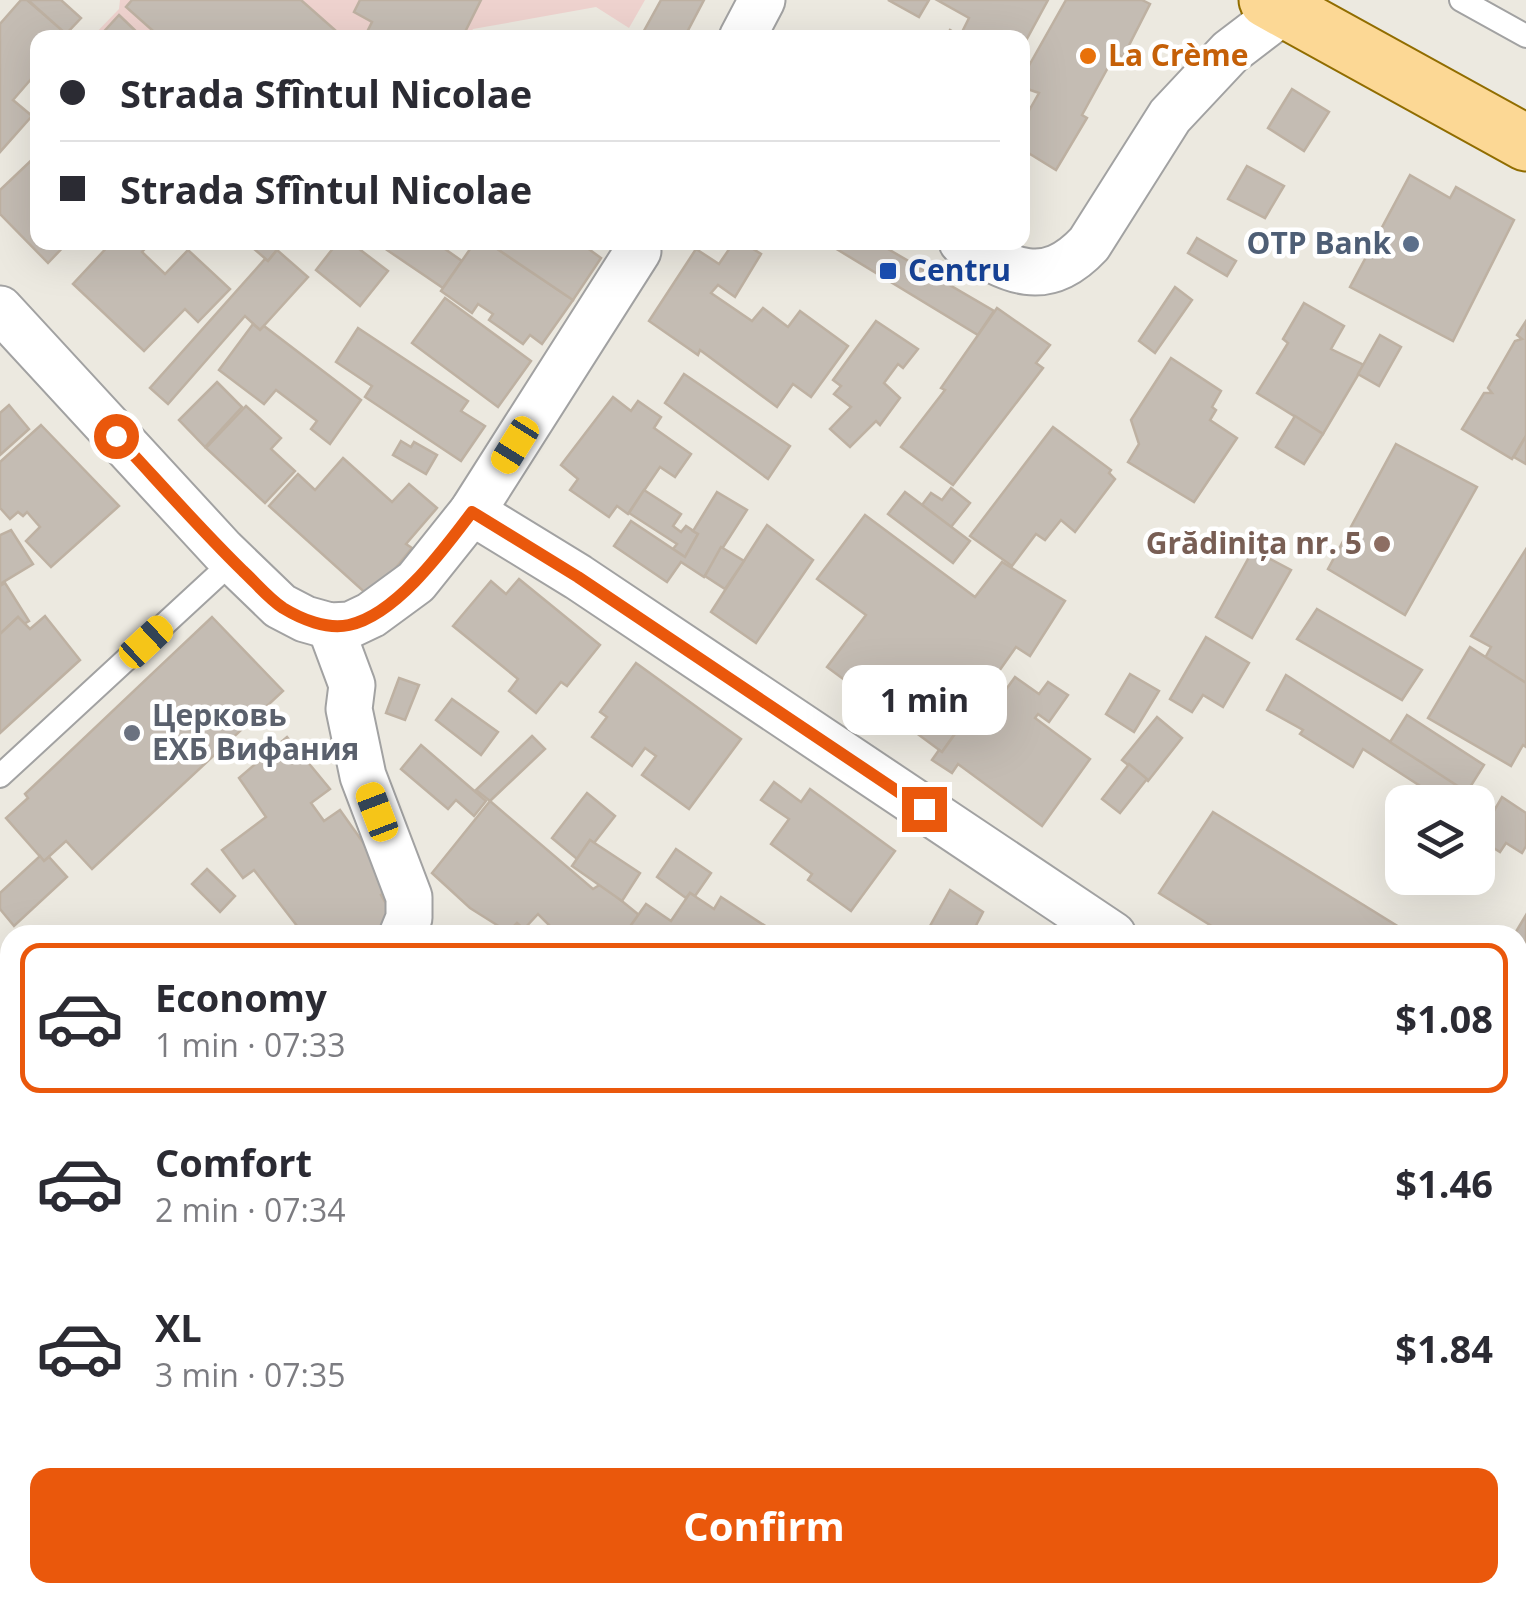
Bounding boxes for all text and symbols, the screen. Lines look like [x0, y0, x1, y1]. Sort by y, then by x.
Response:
place label: La Crème [1108, 34, 1249, 75]
marker: La Crème [1077, 45, 1099, 67]
text: Strada Sfîntul Nicolae [120, 67, 532, 119]
text: Strada Sfîntul Nicolae [120, 163, 532, 215]
place label: OTP Bank [1247, 222, 1391, 263]
marker: OTP Bank [1400, 233, 1422, 255]
place label: Centru [908, 249, 1011, 290]
marker: Centru [877, 260, 899, 282]
car [486, 412, 544, 478]
route start [94, 414, 139, 459]
place label: Grădinița nr. 5 [1146, 522, 1362, 563]
marker: Grădinița nr. 5 [1371, 533, 1393, 555]
car [114, 611, 178, 673]
callout: 1 min [842, 664, 1006, 734]
text: 1 min [880, 678, 969, 721]
place label: Церковь ЕХБ Вифания [152, 694, 359, 769]
marker: Церковь ЕХБ Вифания [121, 722, 143, 744]
car [352, 779, 402, 845]
map controls [1385, 785, 1495, 895]
button: layers [1385, 785, 1495, 895]
route end [902, 787, 947, 832]
text: Economy [155, 971, 327, 1023]
icon: car [35, 973, 125, 1063]
text: $1.08 [1395, 992, 1493, 1044]
text: 1 min · 07:33 [155, 1023, 346, 1066]
text: Comfort [155, 1136, 312, 1188]
icon: car [35, 1138, 125, 1228]
text: $1.46 [1395, 1157, 1493, 1209]
text: 2 min · 07:34 [155, 1188, 346, 1231]
text: XL [155, 1301, 202, 1353]
icon: car [35, 1303, 125, 1393]
text: $1.84 [1395, 1322, 1493, 1374]
text: 3 min · 07:35 [155, 1353, 346, 1396]
button: Confirm [30, 1468, 1498, 1583]

